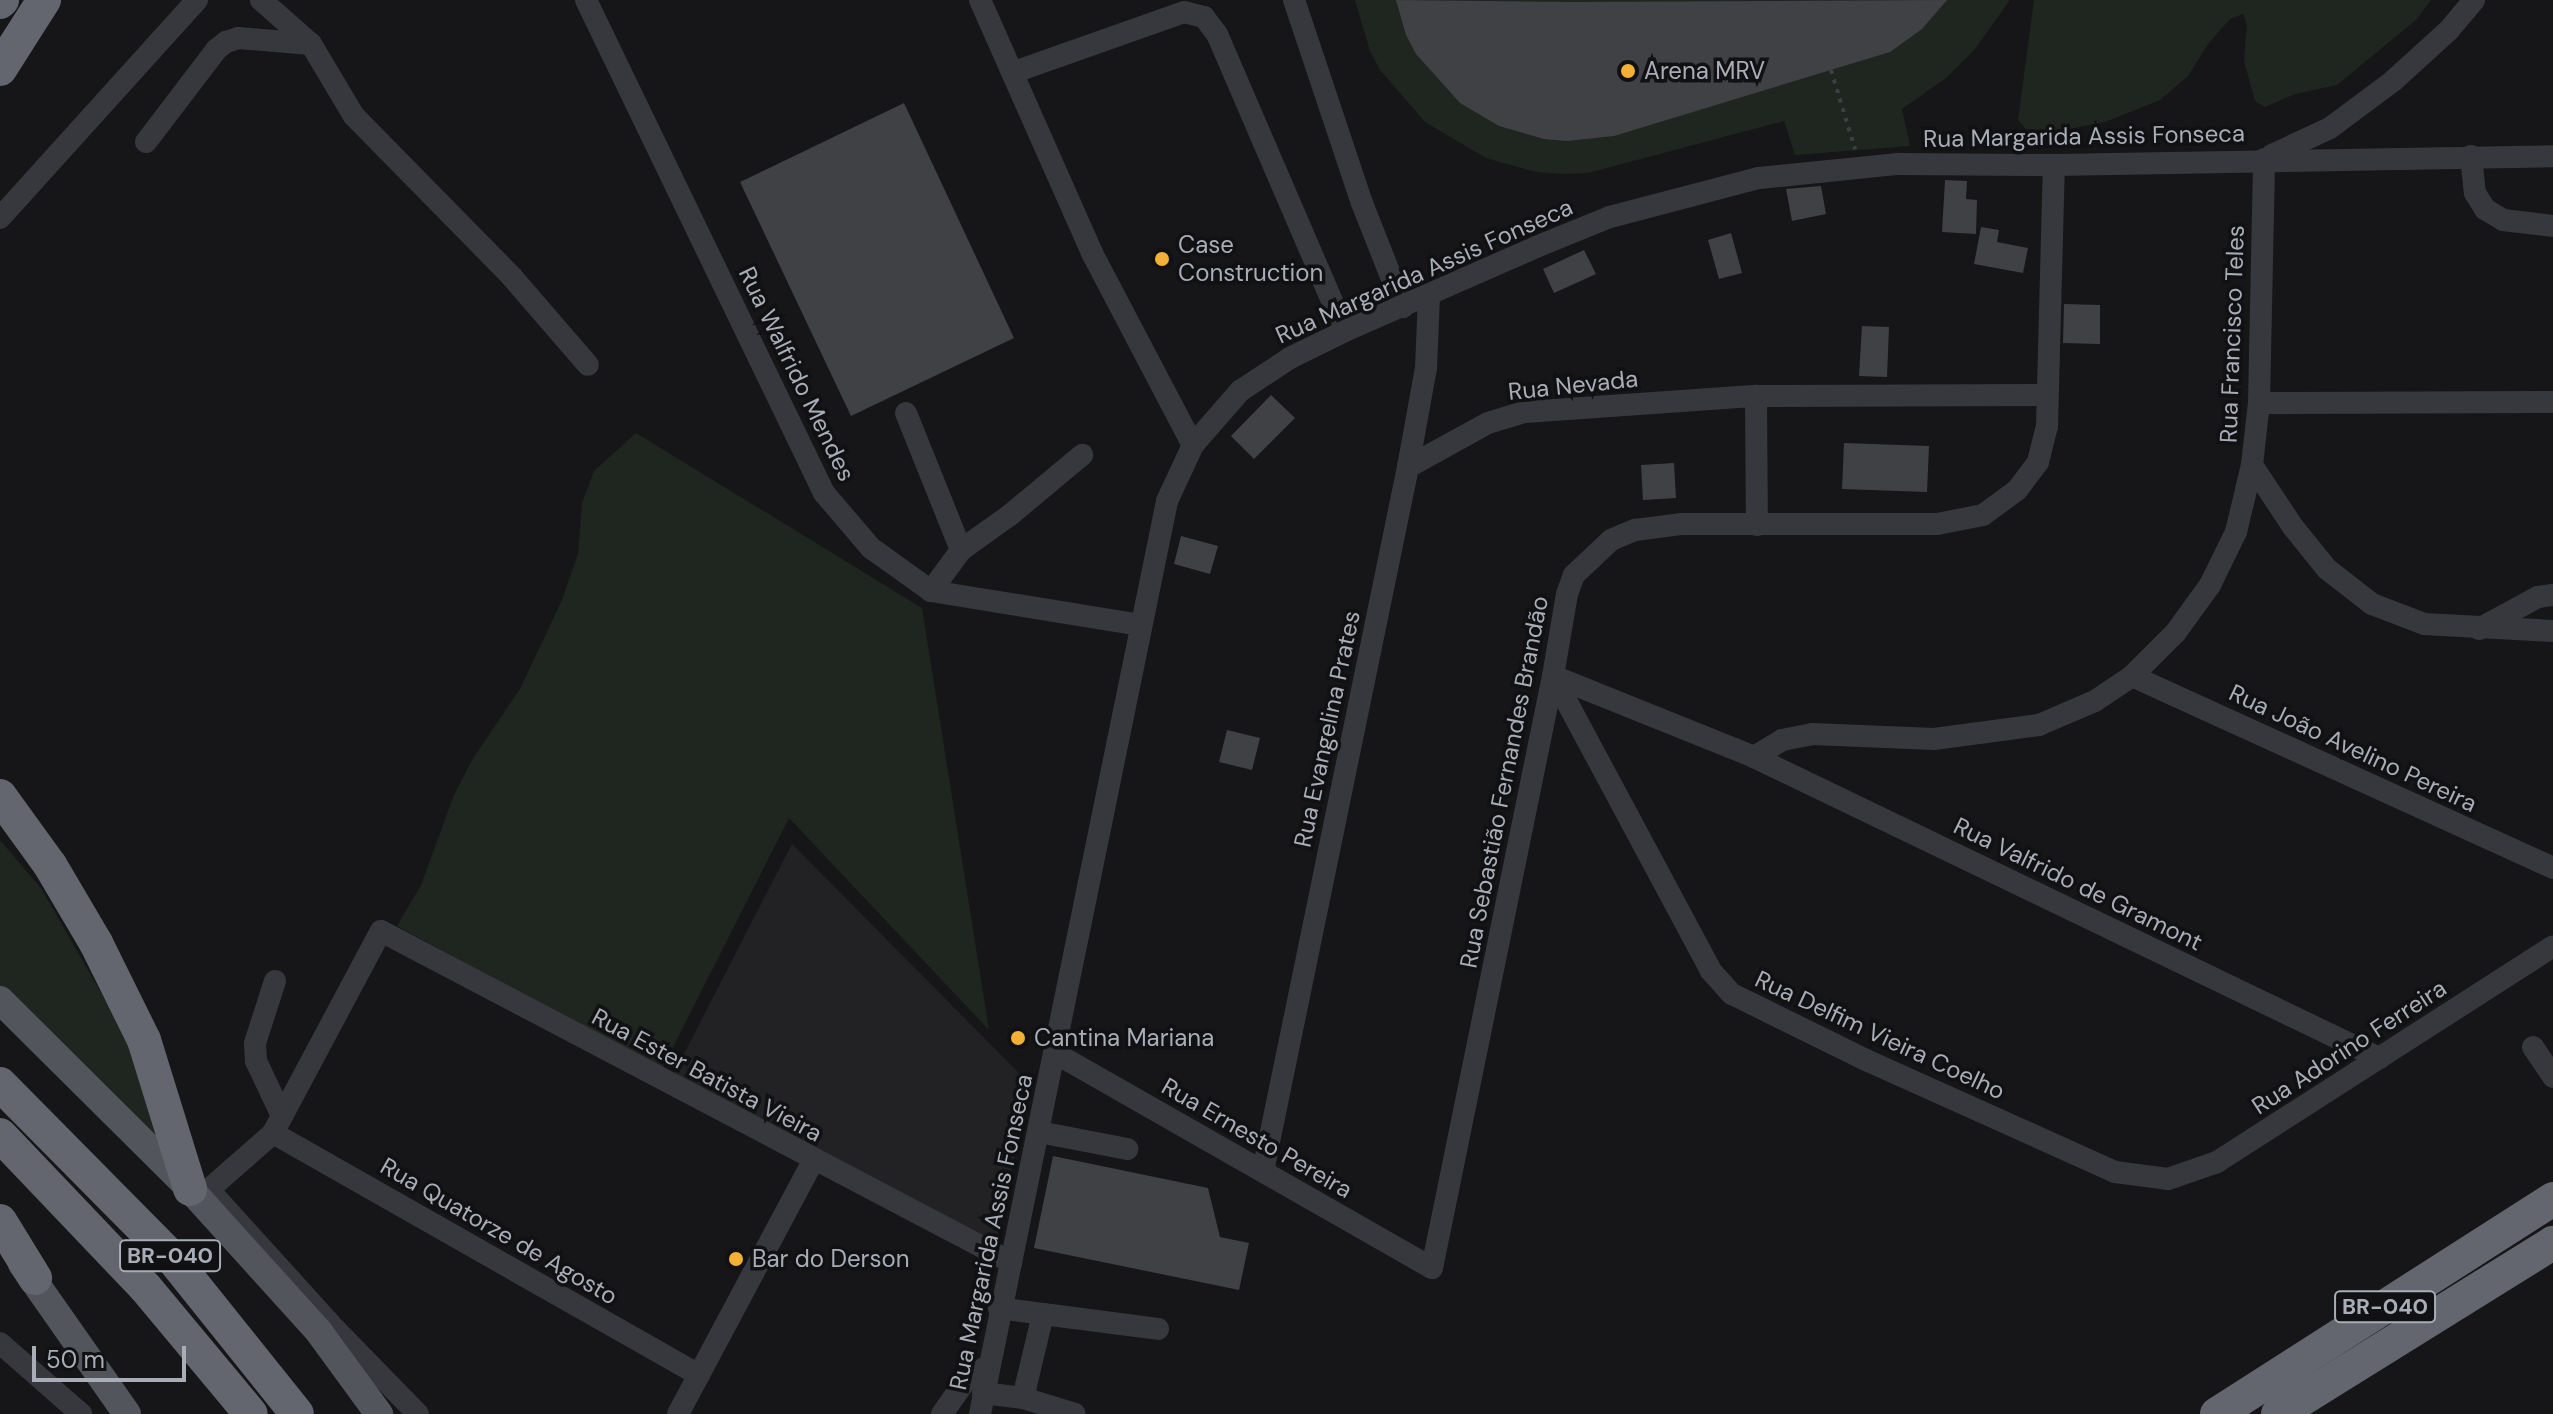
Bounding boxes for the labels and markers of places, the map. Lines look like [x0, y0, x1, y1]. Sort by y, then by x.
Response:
place label: Arena MRV [1644, 57, 1765, 85]
marker: Arena MRV [1619, 62, 1637, 80]
place label: Case Construction [1178, 231, 1323, 287]
marker: Case Construction [1153, 250, 1171, 268]
place label: Cantina Mariana [1034, 1024, 1214, 1052]
marker: Cantina Mariana [1009, 1029, 1027, 1047]
place label: Bar do Derson [752, 1245, 910, 1273]
marker: Bar do Derson [727, 1250, 745, 1268]

